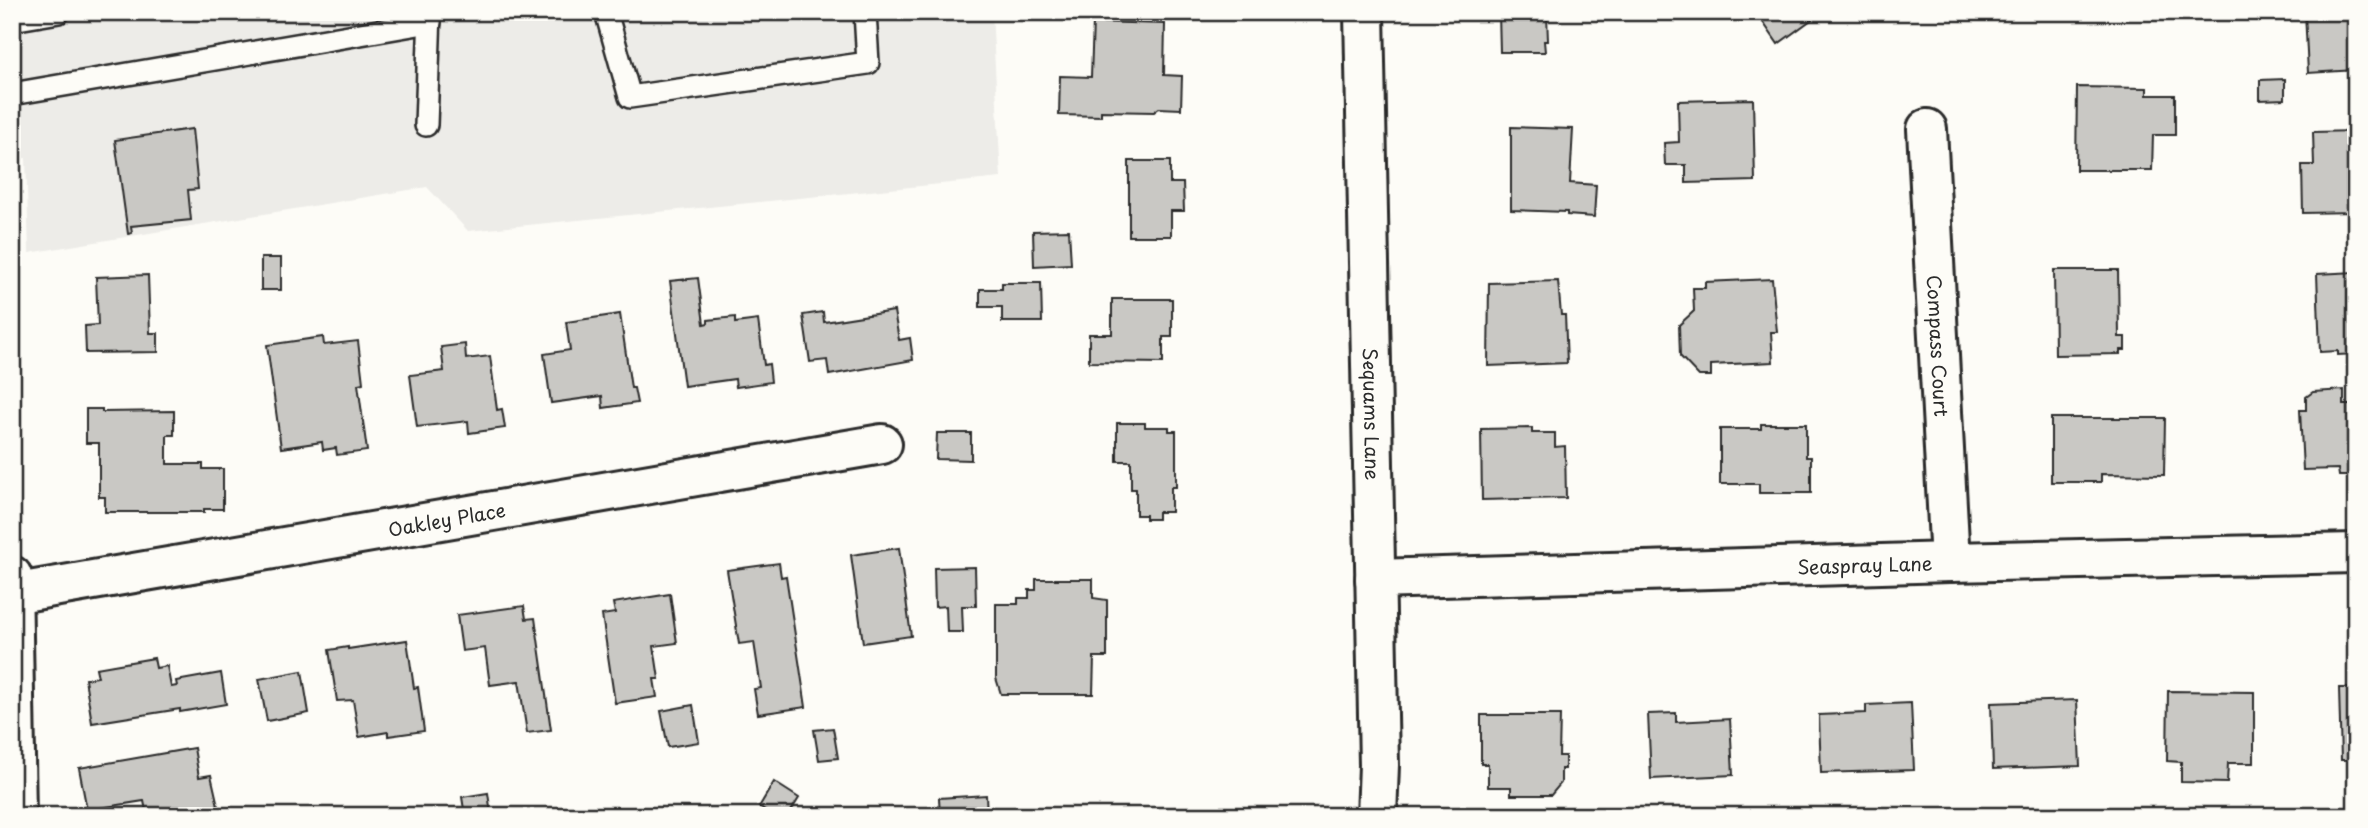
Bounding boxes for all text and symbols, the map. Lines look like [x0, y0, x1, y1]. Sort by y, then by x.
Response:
street label: Compass Court [1921, 274, 1956, 418]
street label: Sequams Lane [1357, 347, 1387, 480]
street label: Oakley Place [386, 495, 507, 543]
street label: Seaspray Lane [1797, 549, 1933, 581]

